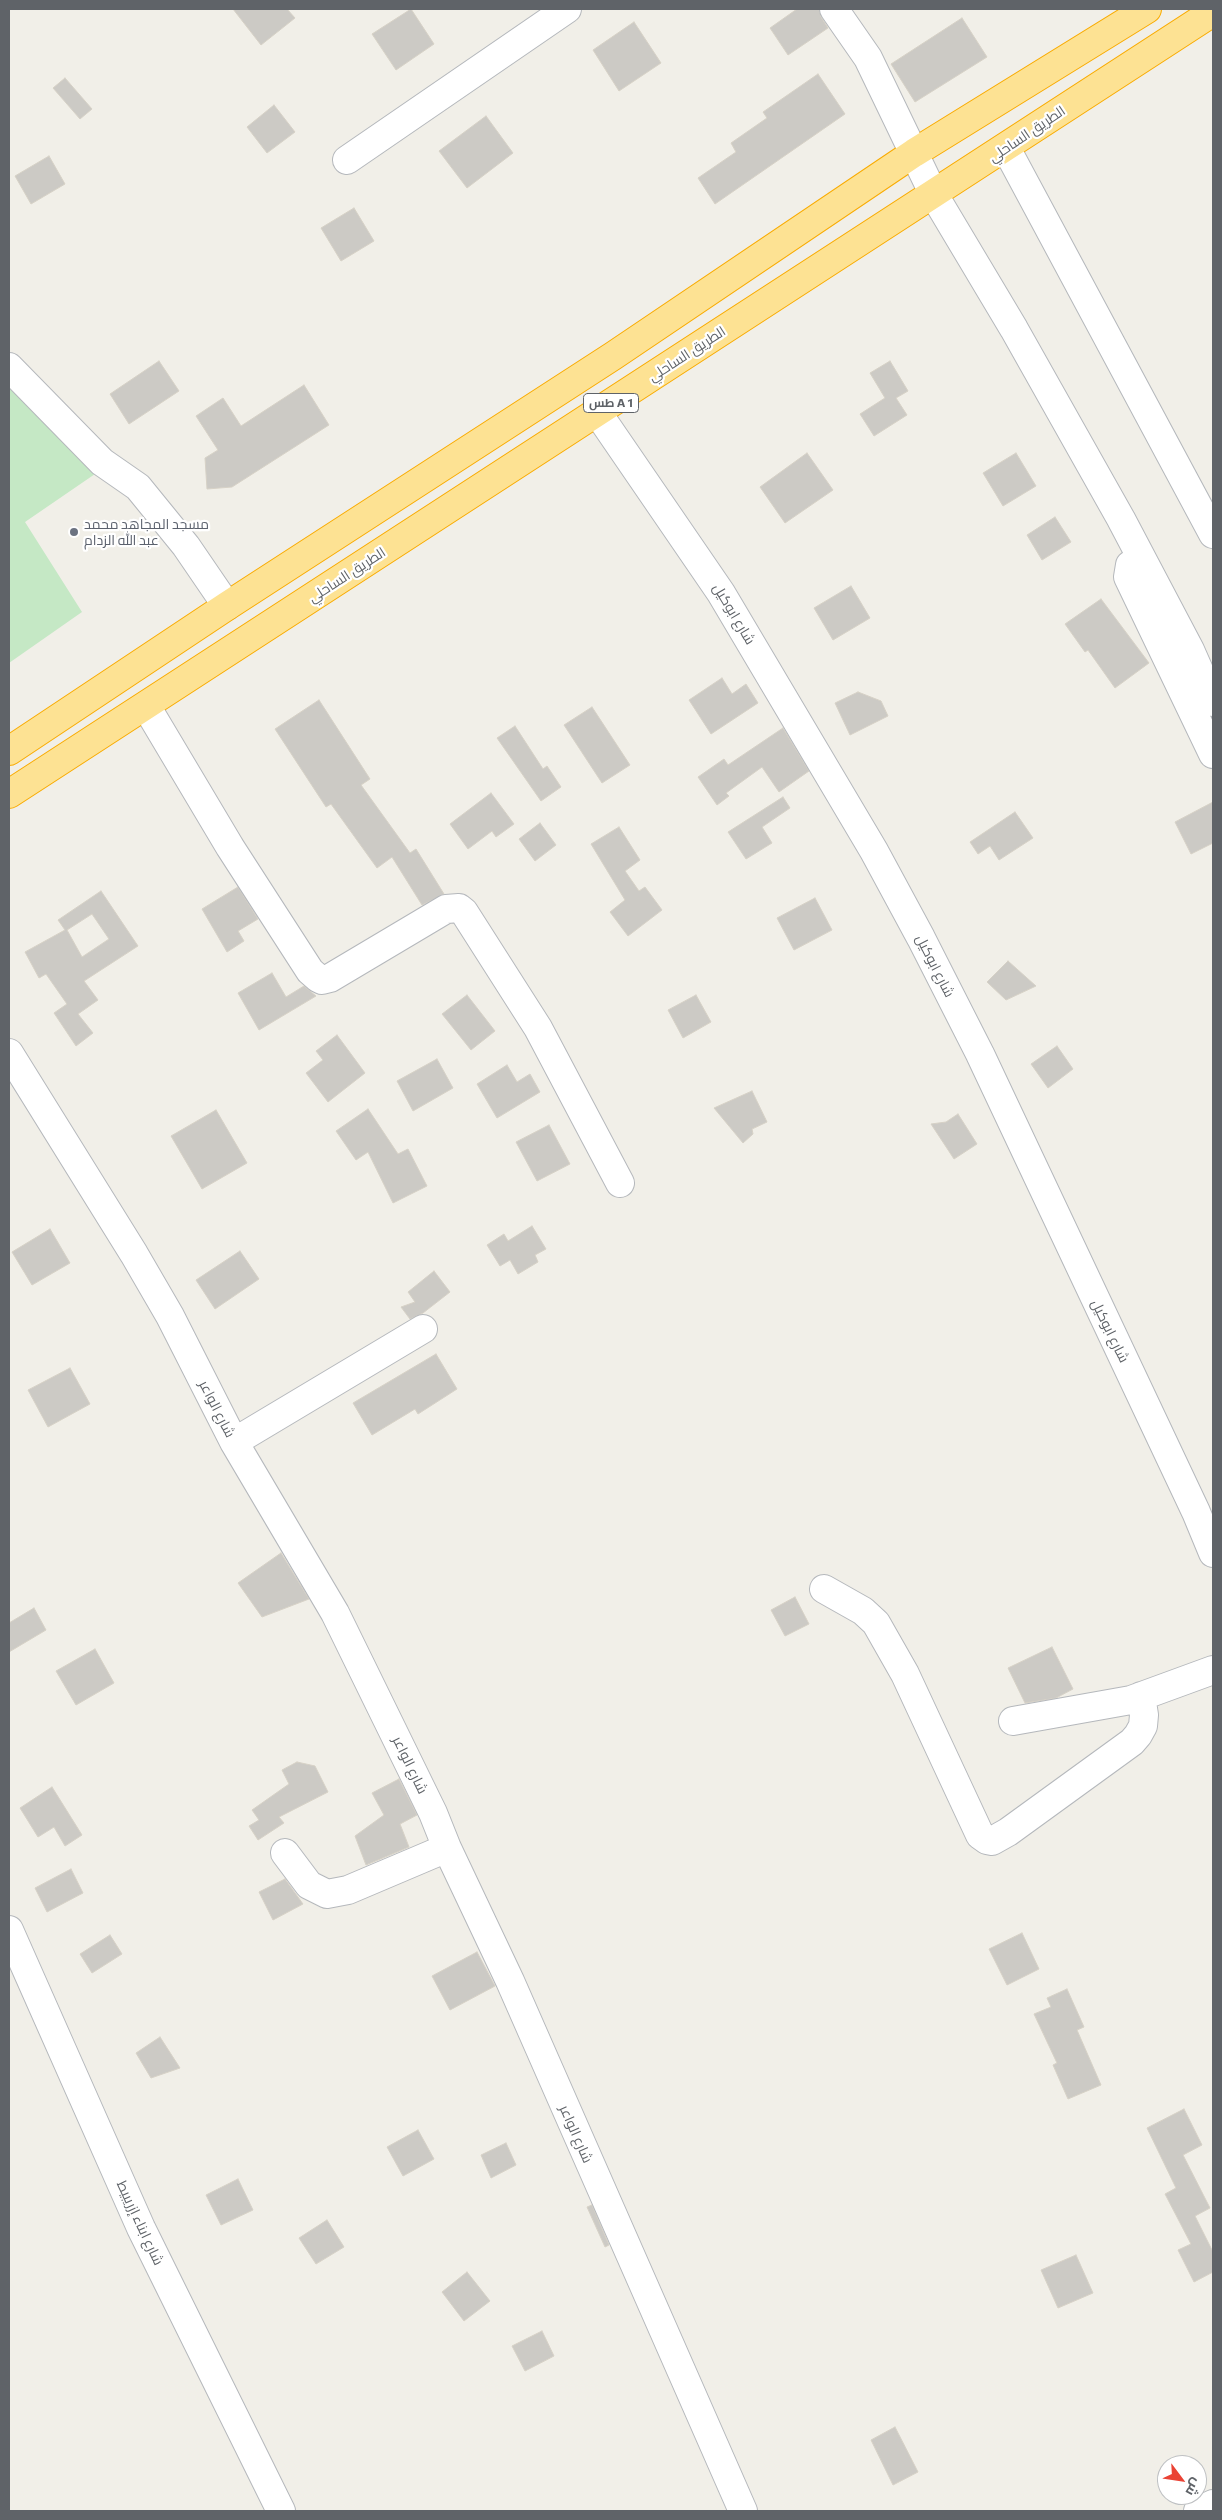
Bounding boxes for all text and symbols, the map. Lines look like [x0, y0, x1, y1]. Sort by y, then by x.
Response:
street label: الطريق الساحلي [986, 102, 1068, 166]
street label: الطريق الساحلي [645, 323, 729, 385]
road number: طس A 1 [584, 393, 638, 412]
place label: مسجد المجاهد محمد عبد الله الزدام [84, 516, 209, 548]
marker: مسجد المجاهد محمد عبد الله الزدام [68, 526, 80, 538]
street label: الطريق الساحلي [305, 544, 389, 606]
street label: شارع ابوكيل [709, 581, 759, 647]
street label: شارع ابوكيل [912, 932, 958, 1000]
street label: شارع ابوكيل [1088, 1297, 1132, 1365]
street label: شارع الواعر [195, 1378, 239, 1440]
street label: شارع الواعر [389, 1734, 431, 1796]
street label: شارع الواعر [556, 2102, 596, 2166]
street label: شارع ابناء إزريبيط [113, 2178, 167, 2268]
north arrow [1157, 2455, 1207, 2505]
text: ش [1183, 2475, 1206, 2500]

